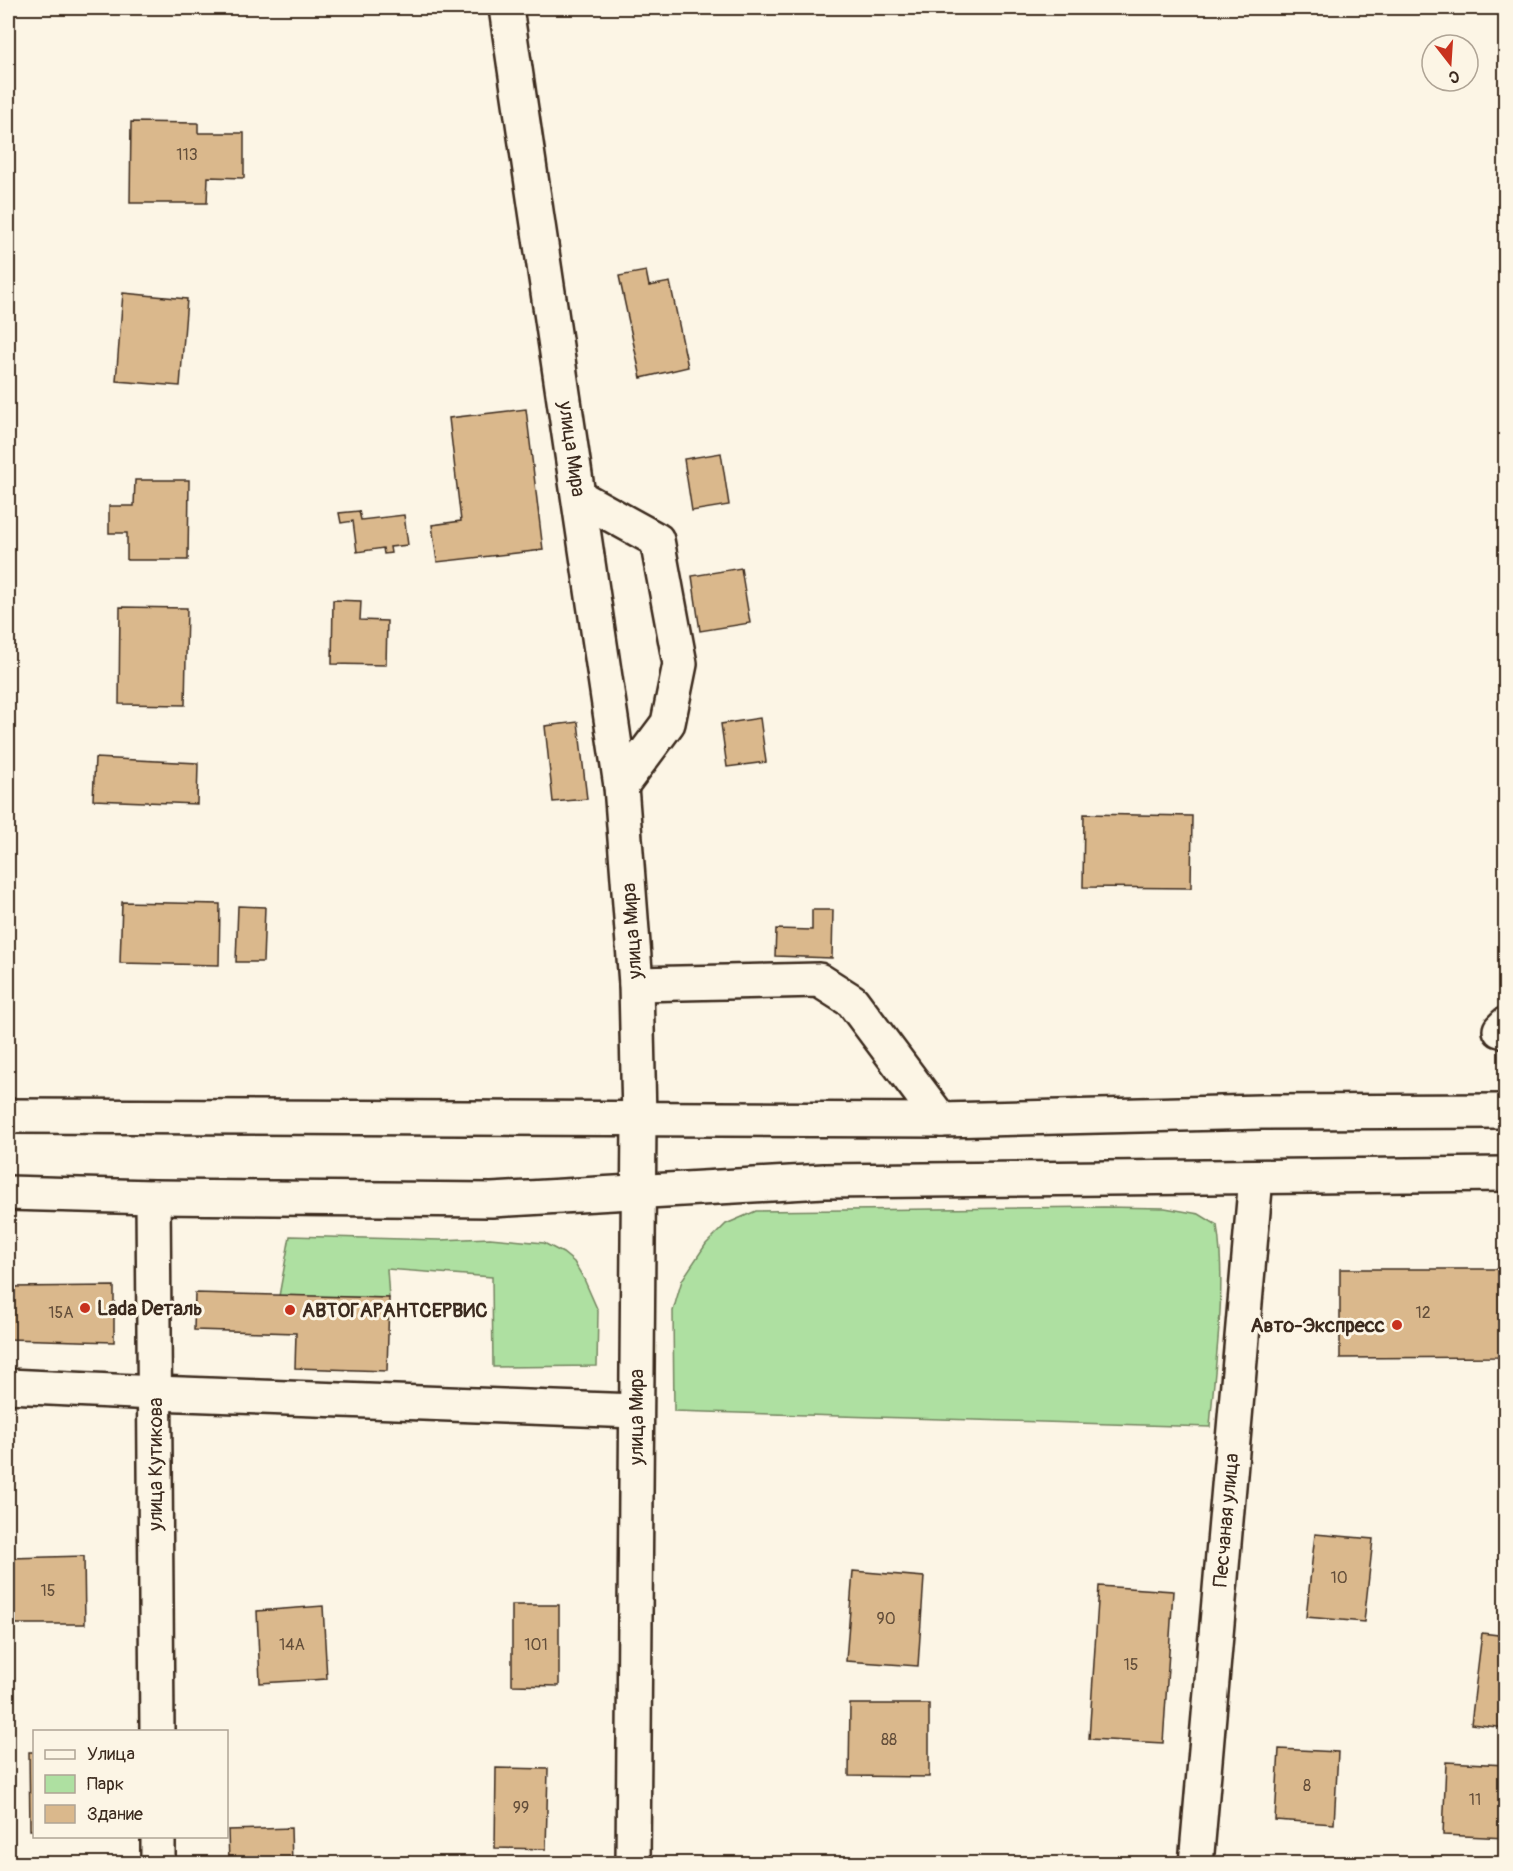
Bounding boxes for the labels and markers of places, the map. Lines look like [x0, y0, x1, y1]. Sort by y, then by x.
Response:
place label: Lada Dеталь [97, 1296, 202, 1321]
place label: АВТОГАРАНТСЕРВИС [302, 1298, 488, 1323]
marker: Lada Dеталь [78, 1301, 92, 1315]
marker: АВТОГАРАНТСЕРВИС [283, 1303, 297, 1317]
place label: Авто-Экспресс [1251, 1313, 1385, 1338]
marker: Авто-Экспресс [1390, 1318, 1404, 1332]

